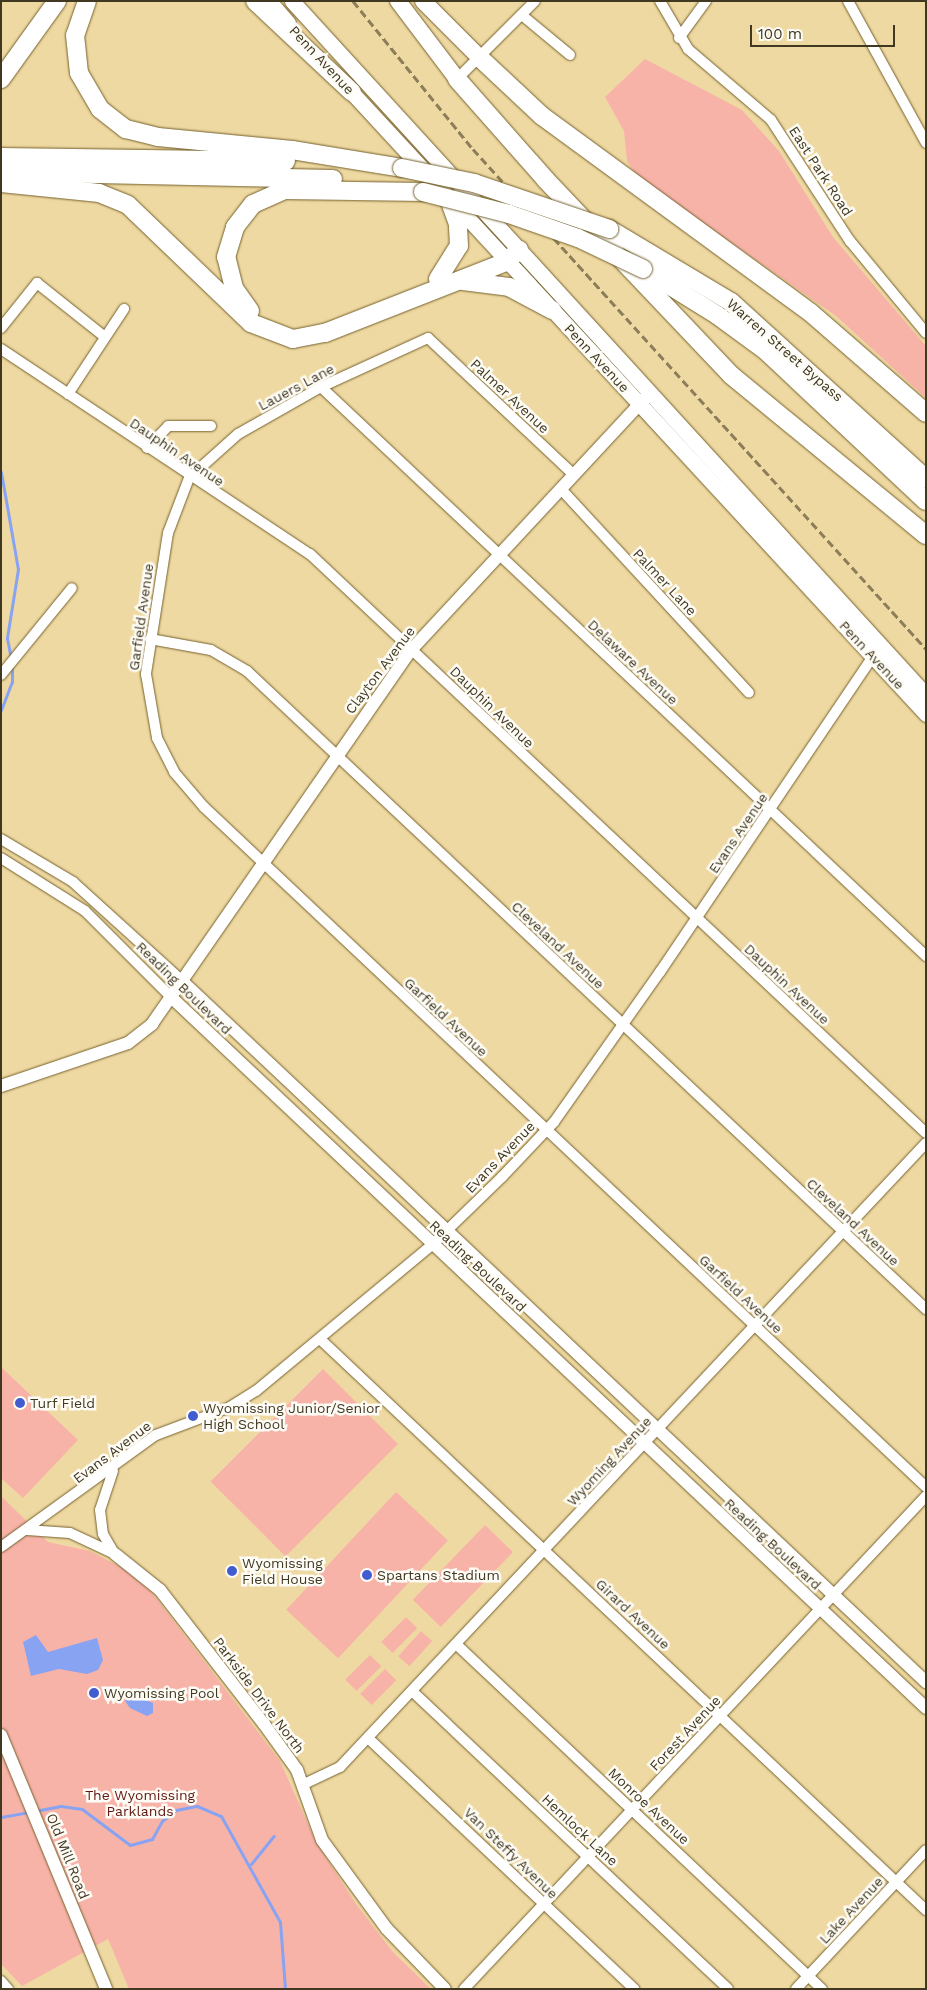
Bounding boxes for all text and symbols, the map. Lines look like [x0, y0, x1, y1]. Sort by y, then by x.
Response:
scale bar [752, 15, 897, 47]
street label: Penn Avenue [286, 22, 358, 98]
text: 100 m [758, 25, 802, 43]
street label: East Park Road [786, 123, 856, 219]
street label: Warren Street Bypass [724, 295, 846, 405]
street label: Penn Avenue [561, 320, 633, 396]
street label: Palmer Avenue [467, 355, 553, 437]
street label: Lauers Lane [255, 360, 337, 414]
street label: Dauphin Avenue [126, 414, 228, 490]
street label: Palmer Lane [630, 545, 700, 619]
street label: Garfield Avenue [125, 562, 157, 672]
street label: Delaware Avenue [584, 616, 682, 708]
street label: Penn Avenue [836, 617, 908, 693]
street label: Clayton Avenue [341, 623, 419, 717]
street label: Dauphin Avenue [446, 662, 538, 752]
street label: Evans Avenue [705, 789, 771, 877]
street label: Cleveland Avenue [508, 898, 608, 992]
street label: Reading Boulevard [133, 938, 235, 1038]
street label: Dauphin Avenue [741, 940, 833, 1028]
street label: Garfield Avenue [401, 974, 491, 1060]
street label: Evans Avenue [461, 1117, 539, 1197]
street label: Cleveland Avenue [803, 1175, 903, 1269]
street label: Reading Boulevard [426, 1217, 530, 1315]
street label: Garfield Avenue [696, 1251, 786, 1337]
place label: Turf Field [30, 1395, 96, 1411]
marker: Turf Field [14, 1397, 26, 1409]
place label: Wyomissing Junior/Senior High School [203, 1400, 380, 1432]
marker: Wyomissing Junior/Senior High School [187, 1410, 199, 1422]
street label: Wyoming Avenue [563, 1413, 655, 1509]
street label: Evans Avenue [69, 1417, 155, 1487]
street label: Reading Boulevard [721, 1495, 825, 1593]
place label: Wyomissing Field House [242, 1555, 323, 1588]
marker: Wyomissing Field House [226, 1565, 238, 1577]
place label: Spartans Stadium [377, 1567, 500, 1583]
marker: Spartans Stadium [361, 1569, 373, 1581]
street label: Girard Avenue [592, 1575, 674, 1653]
street label: Parkside Drive North [210, 1634, 308, 1756]
place label: Wyomissing Pool [104, 1685, 219, 1701]
marker: Wyomissing Pool [88, 1687, 100, 1699]
street label: Forest Avenue [646, 1692, 724, 1774]
street label: Monroe Avenue [605, 1764, 693, 1848]
park label: The Wyomissing Parklands [85, 1787, 195, 1820]
street label: Hemlock Lane [538, 1790, 622, 1870]
street label: Van Steffy Avenue [460, 1804, 562, 1902]
street label: Old Mill Road [43, 1810, 93, 1902]
street label: Lake Avenue [815, 1873, 887, 1947]

